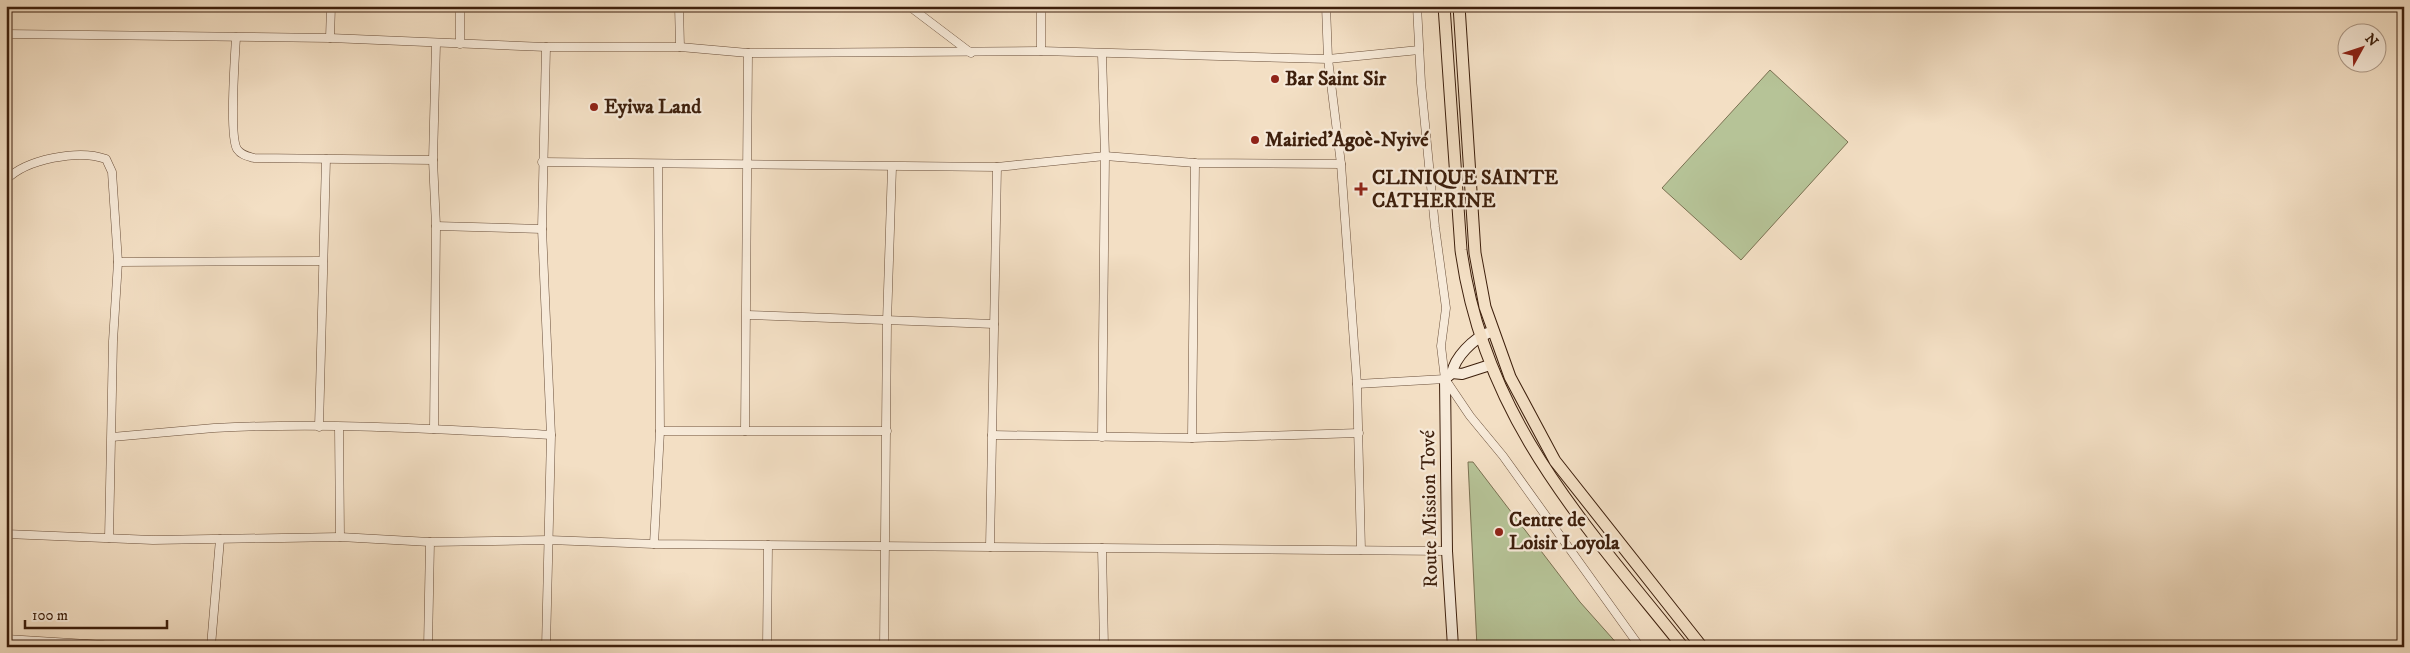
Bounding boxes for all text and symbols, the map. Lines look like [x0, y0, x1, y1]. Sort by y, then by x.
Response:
north arrow [2338, 22, 2388, 72]
text: N [2361, 30, 2382, 51]
place label: Bar Saint Sir [1285, 67, 1387, 92]
marker: Bar Saint Sir [1269, 73, 1281, 85]
place label: Eyiwa Land [604, 95, 702, 120]
marker: Eyiwa Land [588, 101, 600, 113]
place label: Mairied'Agoè-Nyivé [1265, 128, 1429, 153]
marker: Mairied'Agoè-Nyivé [1249, 134, 1261, 146]
place label: CLINIQUE SAINTE CATHERINE [1372, 166, 1558, 214]
marker: CLINIQUE SAINTE CATHERINE [1354, 182, 1368, 196]
street label: Route Mission Tové [1416, 429, 1444, 588]
place label: Centre de Loisir Loyola [1509, 508, 1620, 556]
marker: Centre de Loisir Loyola [1493, 526, 1505, 538]
scale bar [25, 598, 168, 630]
text: 100 m [32, 606, 68, 625]

